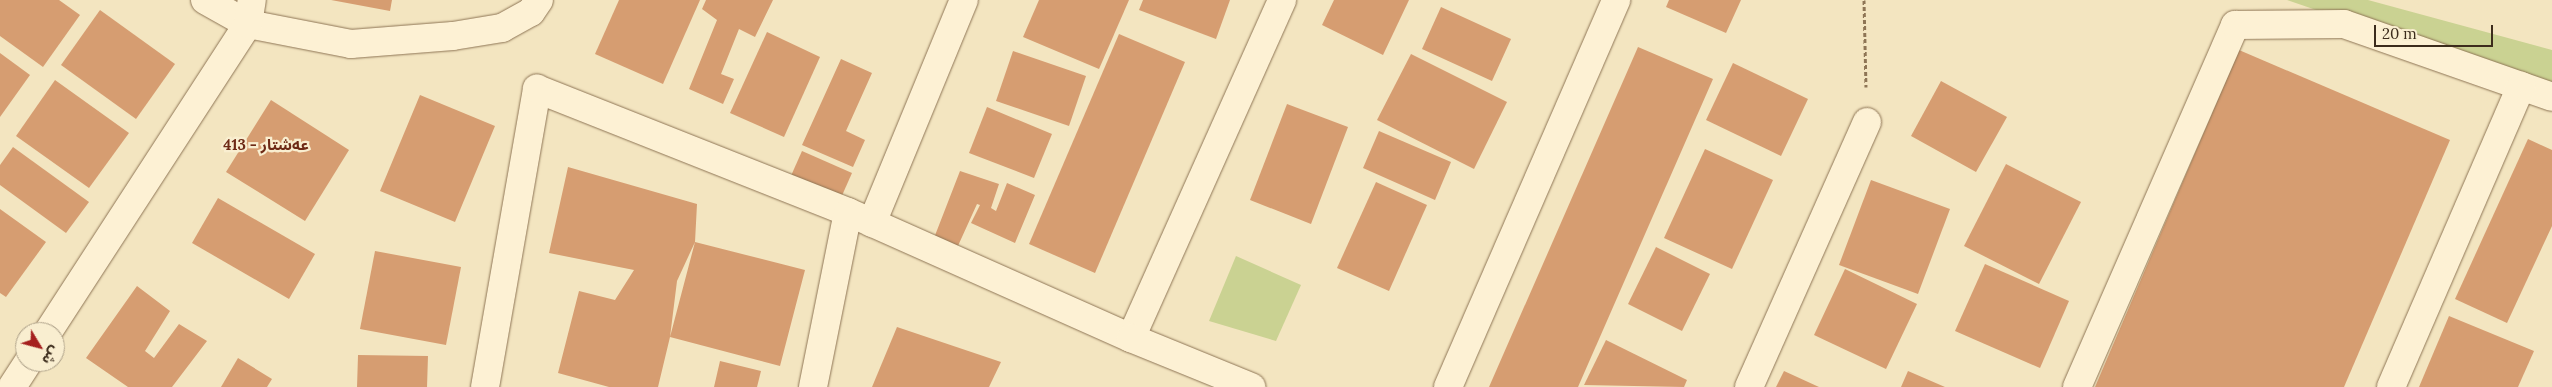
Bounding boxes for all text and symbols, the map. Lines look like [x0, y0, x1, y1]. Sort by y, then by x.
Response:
scale bar [2377, 15, 2496, 47]
text: 20 m [2382, 24, 2417, 43]
district label: عه‌شتار - 413 [223, 136, 309, 154]
north arrow [15, 322, 65, 372]
text: ش [38, 342, 64, 369]

